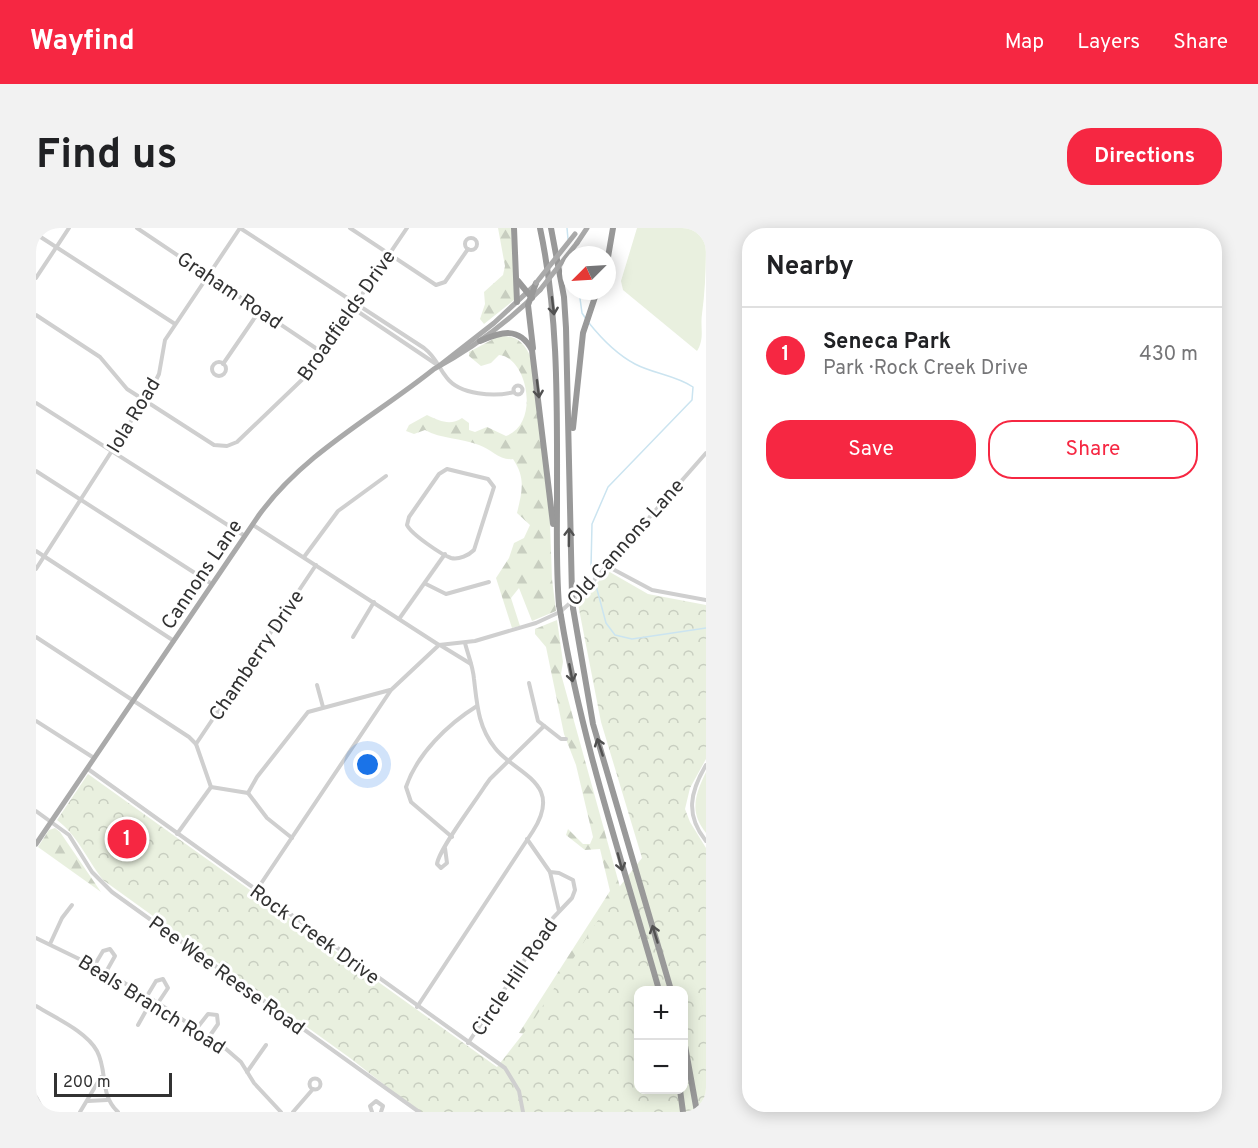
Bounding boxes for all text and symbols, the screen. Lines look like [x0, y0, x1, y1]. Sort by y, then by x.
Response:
text: Wayfind [30, 24, 135, 60]
text: Map [1005, 29, 1044, 56]
text: Layers [1077, 29, 1140, 56]
text: Share [1173, 29, 1228, 56]
button: Directions [1067, 128, 1222, 185]
text: Find us [36, 130, 177, 183]
street label: Broadfields Drive [293, 245, 403, 387]
north arrow [562, 246, 616, 300]
street label: Graham Road [171, 247, 287, 336]
text: Nearby [766, 251, 854, 284]
one-way arrow [548, 296, 559, 316]
text: Seneca Park [823, 329, 951, 356]
text: 1 [782, 342, 790, 368]
text: 430 m [1139, 342, 1198, 368]
text: Park · Rock Creek Drive [823, 356, 1028, 382]
street label: Iola Road [102, 373, 167, 459]
one-way arrow [533, 378, 544, 398]
button: Save [766, 420, 976, 479]
button: Share [988, 420, 1198, 479]
street label: Old Cannons Lane [562, 474, 691, 613]
street label: Cannons Lane [156, 515, 249, 635]
one-way arrow [564, 528, 575, 548]
street label: Chamberry Drive [204, 585, 311, 727]
one-way arrow [566, 663, 577, 683]
one-way arrow [594, 738, 605, 757]
your location [353, 750, 382, 779]
pin: 1 [108, 816, 146, 862]
one-way arrow [615, 852, 627, 871]
street label: Rock Creek Drive [244, 880, 384, 992]
street label: Pee Wee Reese Road [142, 911, 309, 1042]
street label: Circle Hill Road [467, 914, 565, 1042]
one-way arrow [649, 925, 660, 944]
street label: Beals Branch Road [72, 950, 229, 1061]
map controls [634, 986, 688, 1094]
button: + [634, 986, 688, 1040]
button: − [634, 1040, 688, 1094]
scale bar [54, 1070, 172, 1098]
text: 200 m [63, 1073, 111, 1093]

